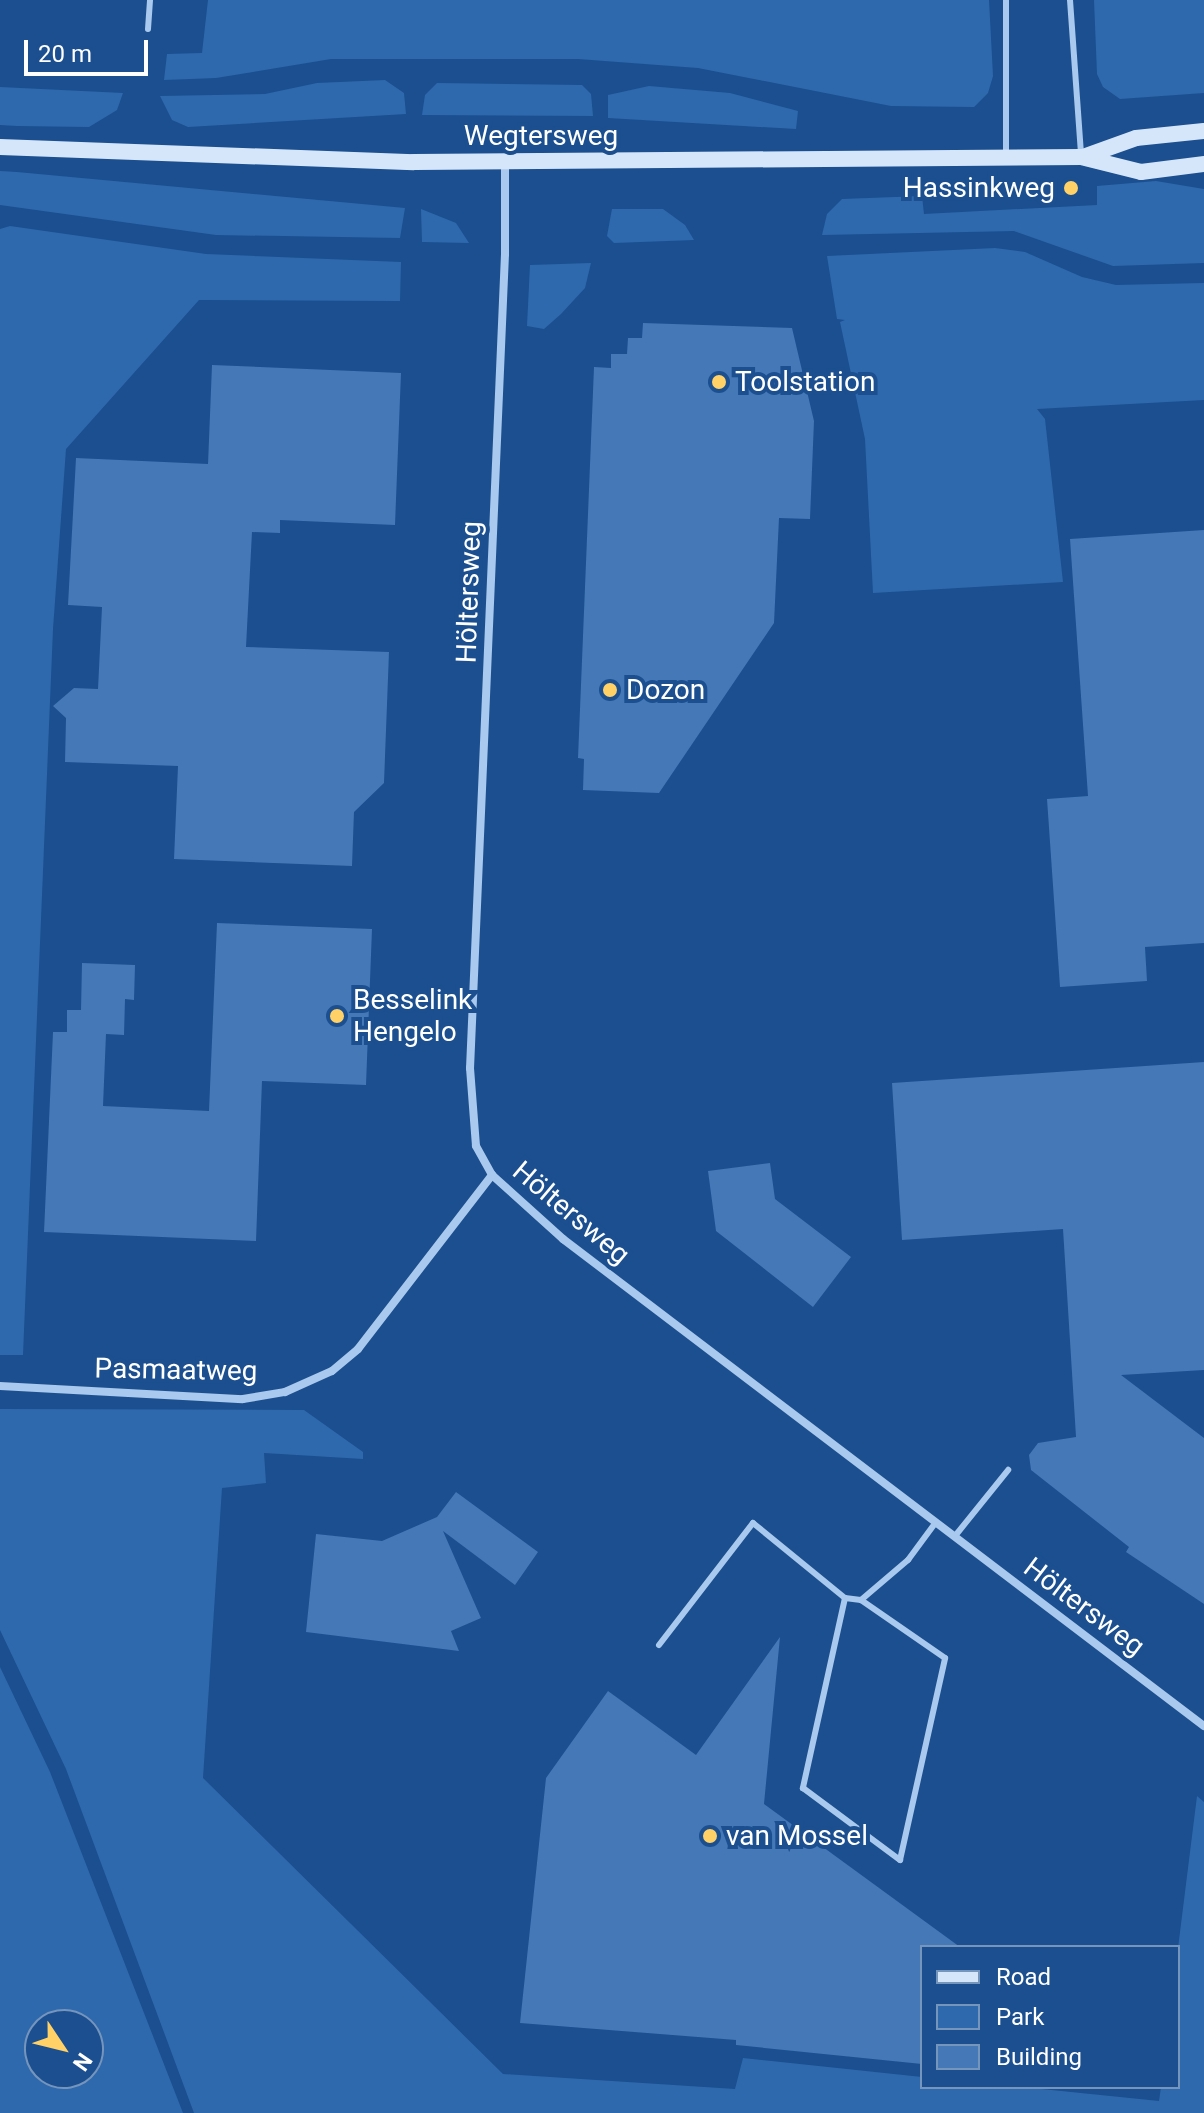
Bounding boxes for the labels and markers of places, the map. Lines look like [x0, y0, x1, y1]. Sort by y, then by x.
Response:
place label: Hassinkweg [903, 171, 1055, 205]
marker: Hassinkweg [1062, 179, 1080, 197]
place label: Toolstation [735, 365, 875, 399]
marker: Toolstation [710, 373, 728, 391]
place label: Dozon [626, 673, 705, 707]
marker: Dozon [601, 681, 619, 699]
place label: Besselink Hengelo [353, 983, 472, 1049]
marker: Besselink Hengelo [328, 1007, 346, 1025]
place label: van Mossel [726, 1819, 868, 1853]
marker: van Mossel [701, 1827, 719, 1845]

